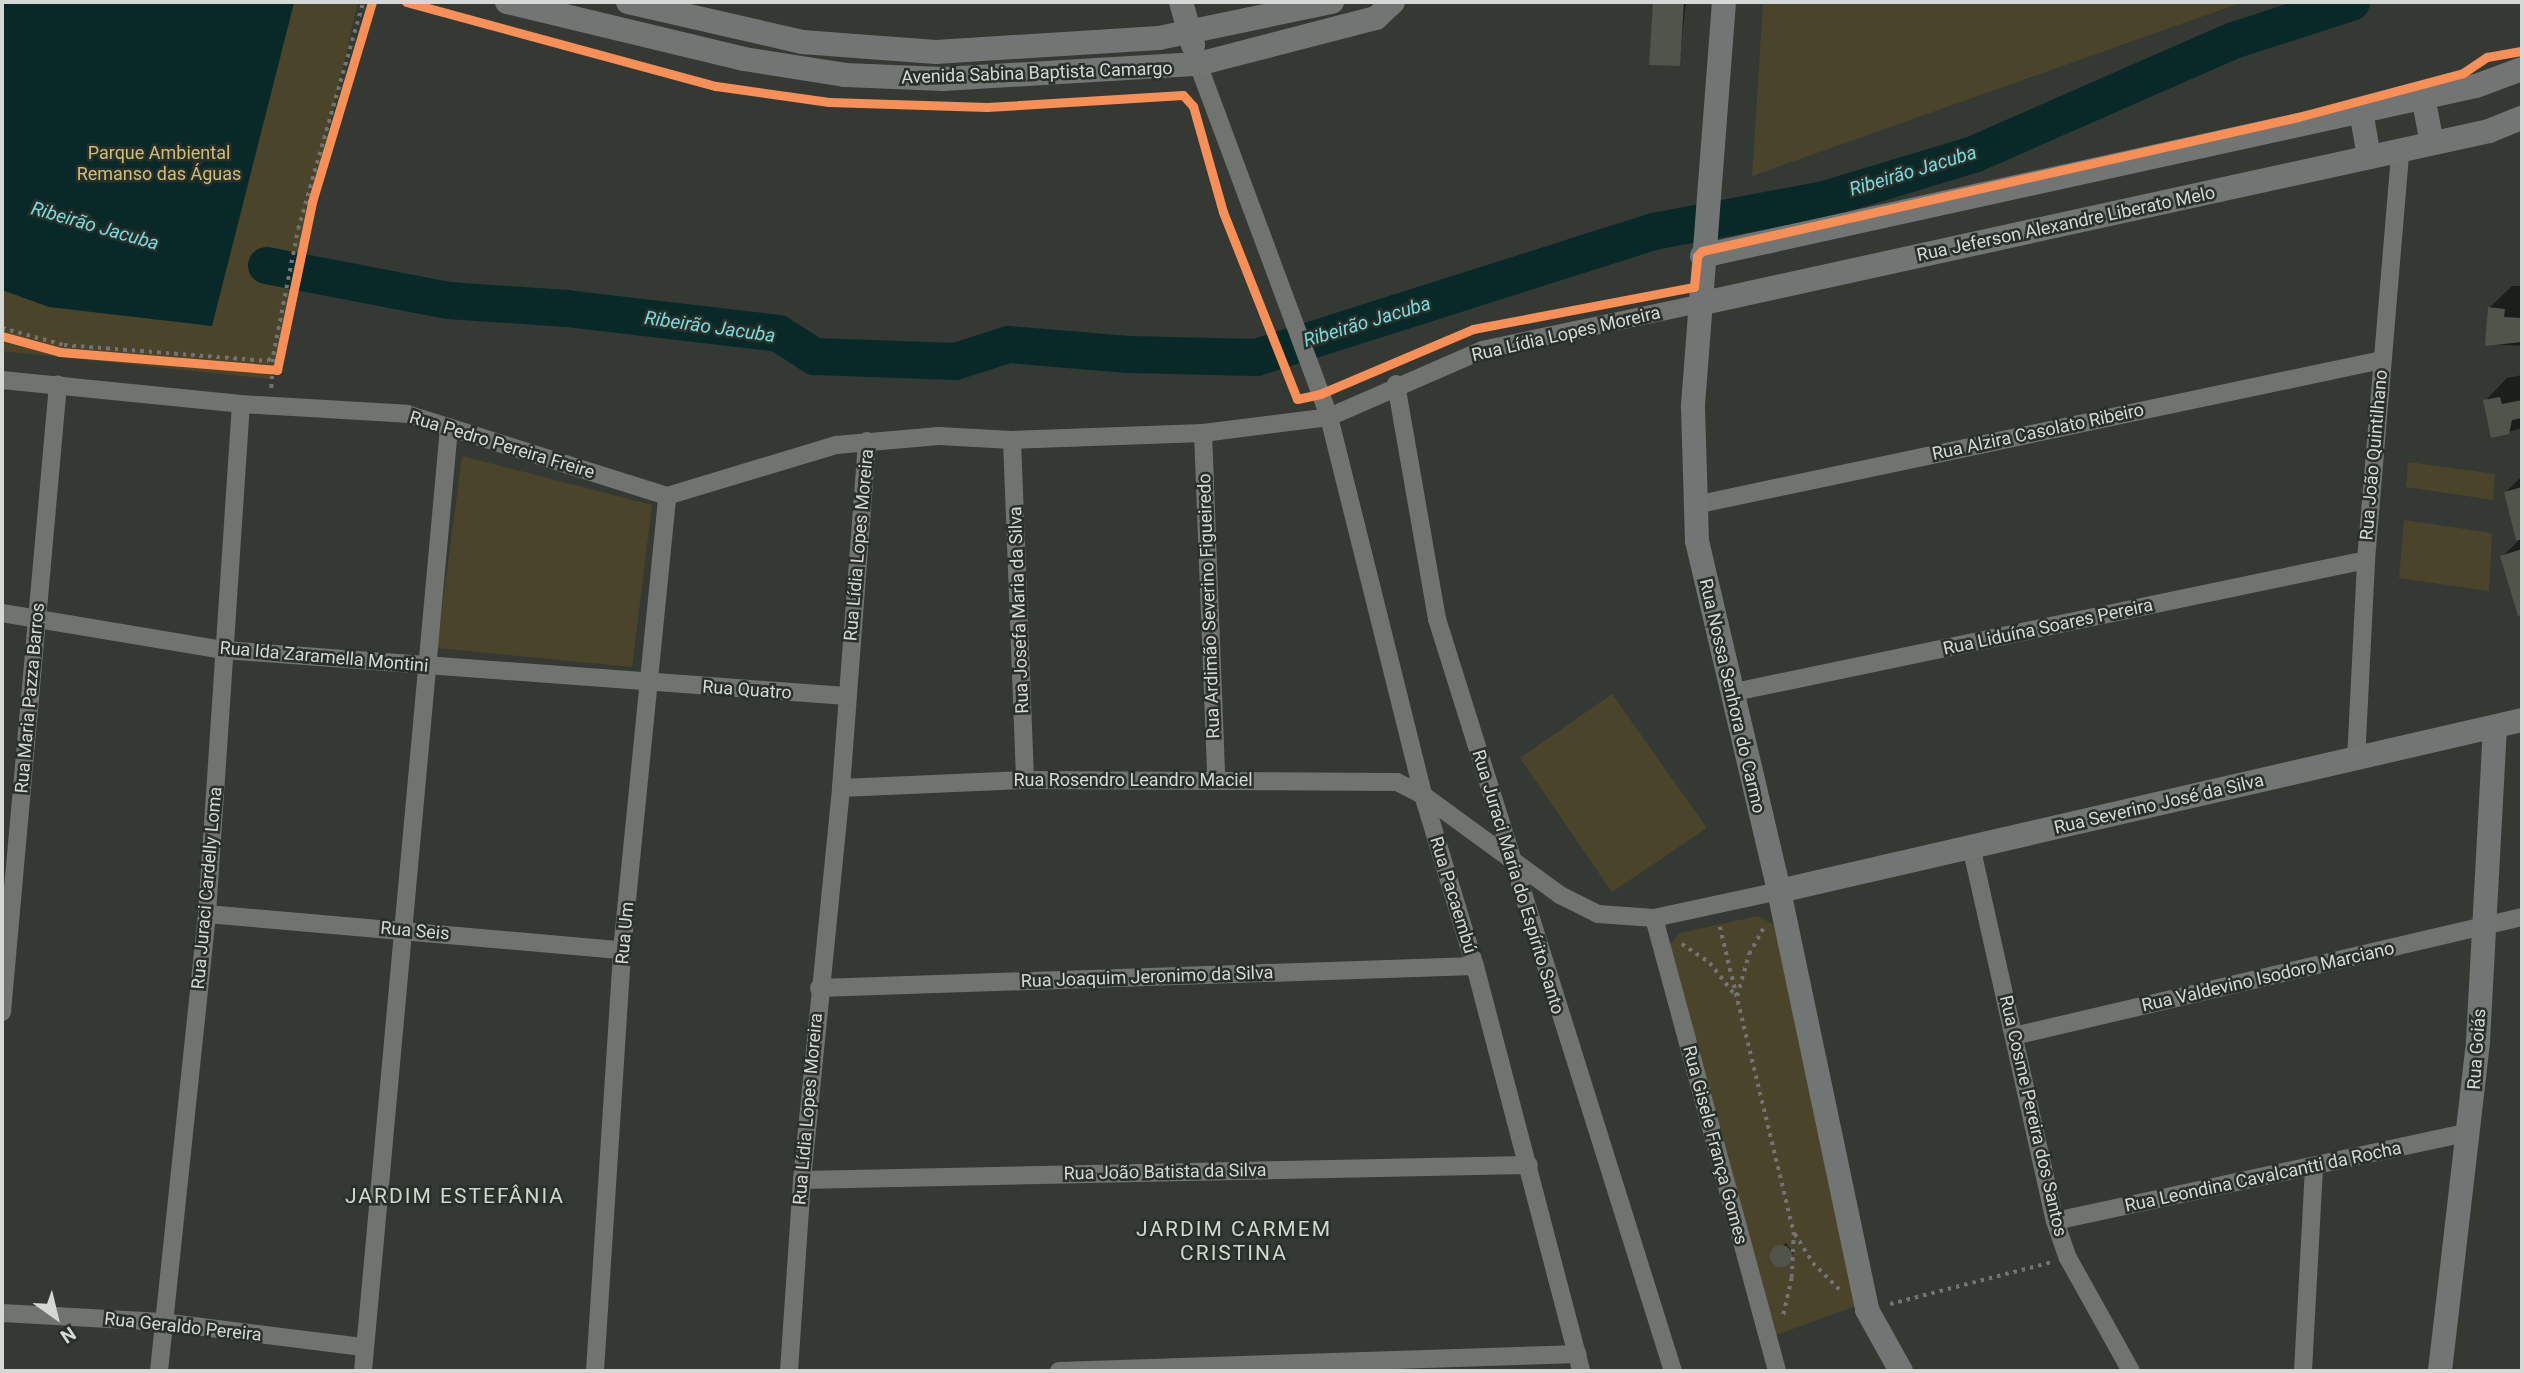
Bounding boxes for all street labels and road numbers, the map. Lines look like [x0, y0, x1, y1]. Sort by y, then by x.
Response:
street label: Avenida Sabina Baptista Camargo [901, 57, 1173, 89]
street label: Rua Jeferson Alexandre Liberato Melo [1915, 182, 2217, 266]
street label: Rua Lídia Lopes Moreira [1470, 302, 1662, 366]
street label: Rua João Quintilhano [2356, 369, 2392, 541]
street label: Rua Alzira Casolato Ribeiro [1930, 399, 2146, 465]
street label: Rua Pedro Pereira Freire [407, 407, 597, 483]
street label: Rua Lídia Lopes Moreira [840, 448, 878, 642]
street label: Rua Ardimão Severino Figueiredo [1194, 473, 1224, 739]
street label: Rua Josefa Maria da Silva [1005, 506, 1033, 714]
street label: Rua Nossa Senhora do Carmo [1694, 577, 1770, 815]
street label: Rua Liduína Soares Pereira [1941, 594, 2155, 660]
street label: Rua Maria Pazza Barros [11, 602, 49, 794]
street label: Rua Ida Zaramella Montini [219, 637, 429, 677]
street label: Rua Quatro [702, 676, 792, 704]
street label: Rua Juraci Maria do Espírito Santo [1467, 747, 1569, 1017]
street label: Rua Rosendro Leandro Maciel [1013, 769, 1253, 791]
street label: Rua Severino José da Silva [2052, 769, 2266, 839]
street label: Rua Juraci Cardelly Loma [187, 786, 227, 990]
street label: Rua Pacaembú [1425, 834, 1481, 956]
street label: Rua Um [612, 901, 638, 965]
street label: Rua Seis [380, 917, 450, 945]
street label: Rua Valdevino Isodoro Marciano [2140, 937, 2396, 1017]
street label: Rua Joaquim Jeronimo da Silva [1020, 962, 1274, 992]
street label: Rua Cosme Pereira dos Santos [1995, 993, 2071, 1239]
street label: Rua Goiás [2463, 1008, 2491, 1090]
street label: Rua Lídia Lopes Moreira [789, 1012, 827, 1206]
street label: Rua Gisele França Gomes [1678, 1043, 1752, 1247]
street label: Rua Leondina Cavalcantti da Rocha [2123, 1137, 2403, 1217]
street label: Rua João Batista da Silva [1063, 1159, 1267, 1185]
street label: Rua Geraldo Pereira [103, 1308, 263, 1346]

